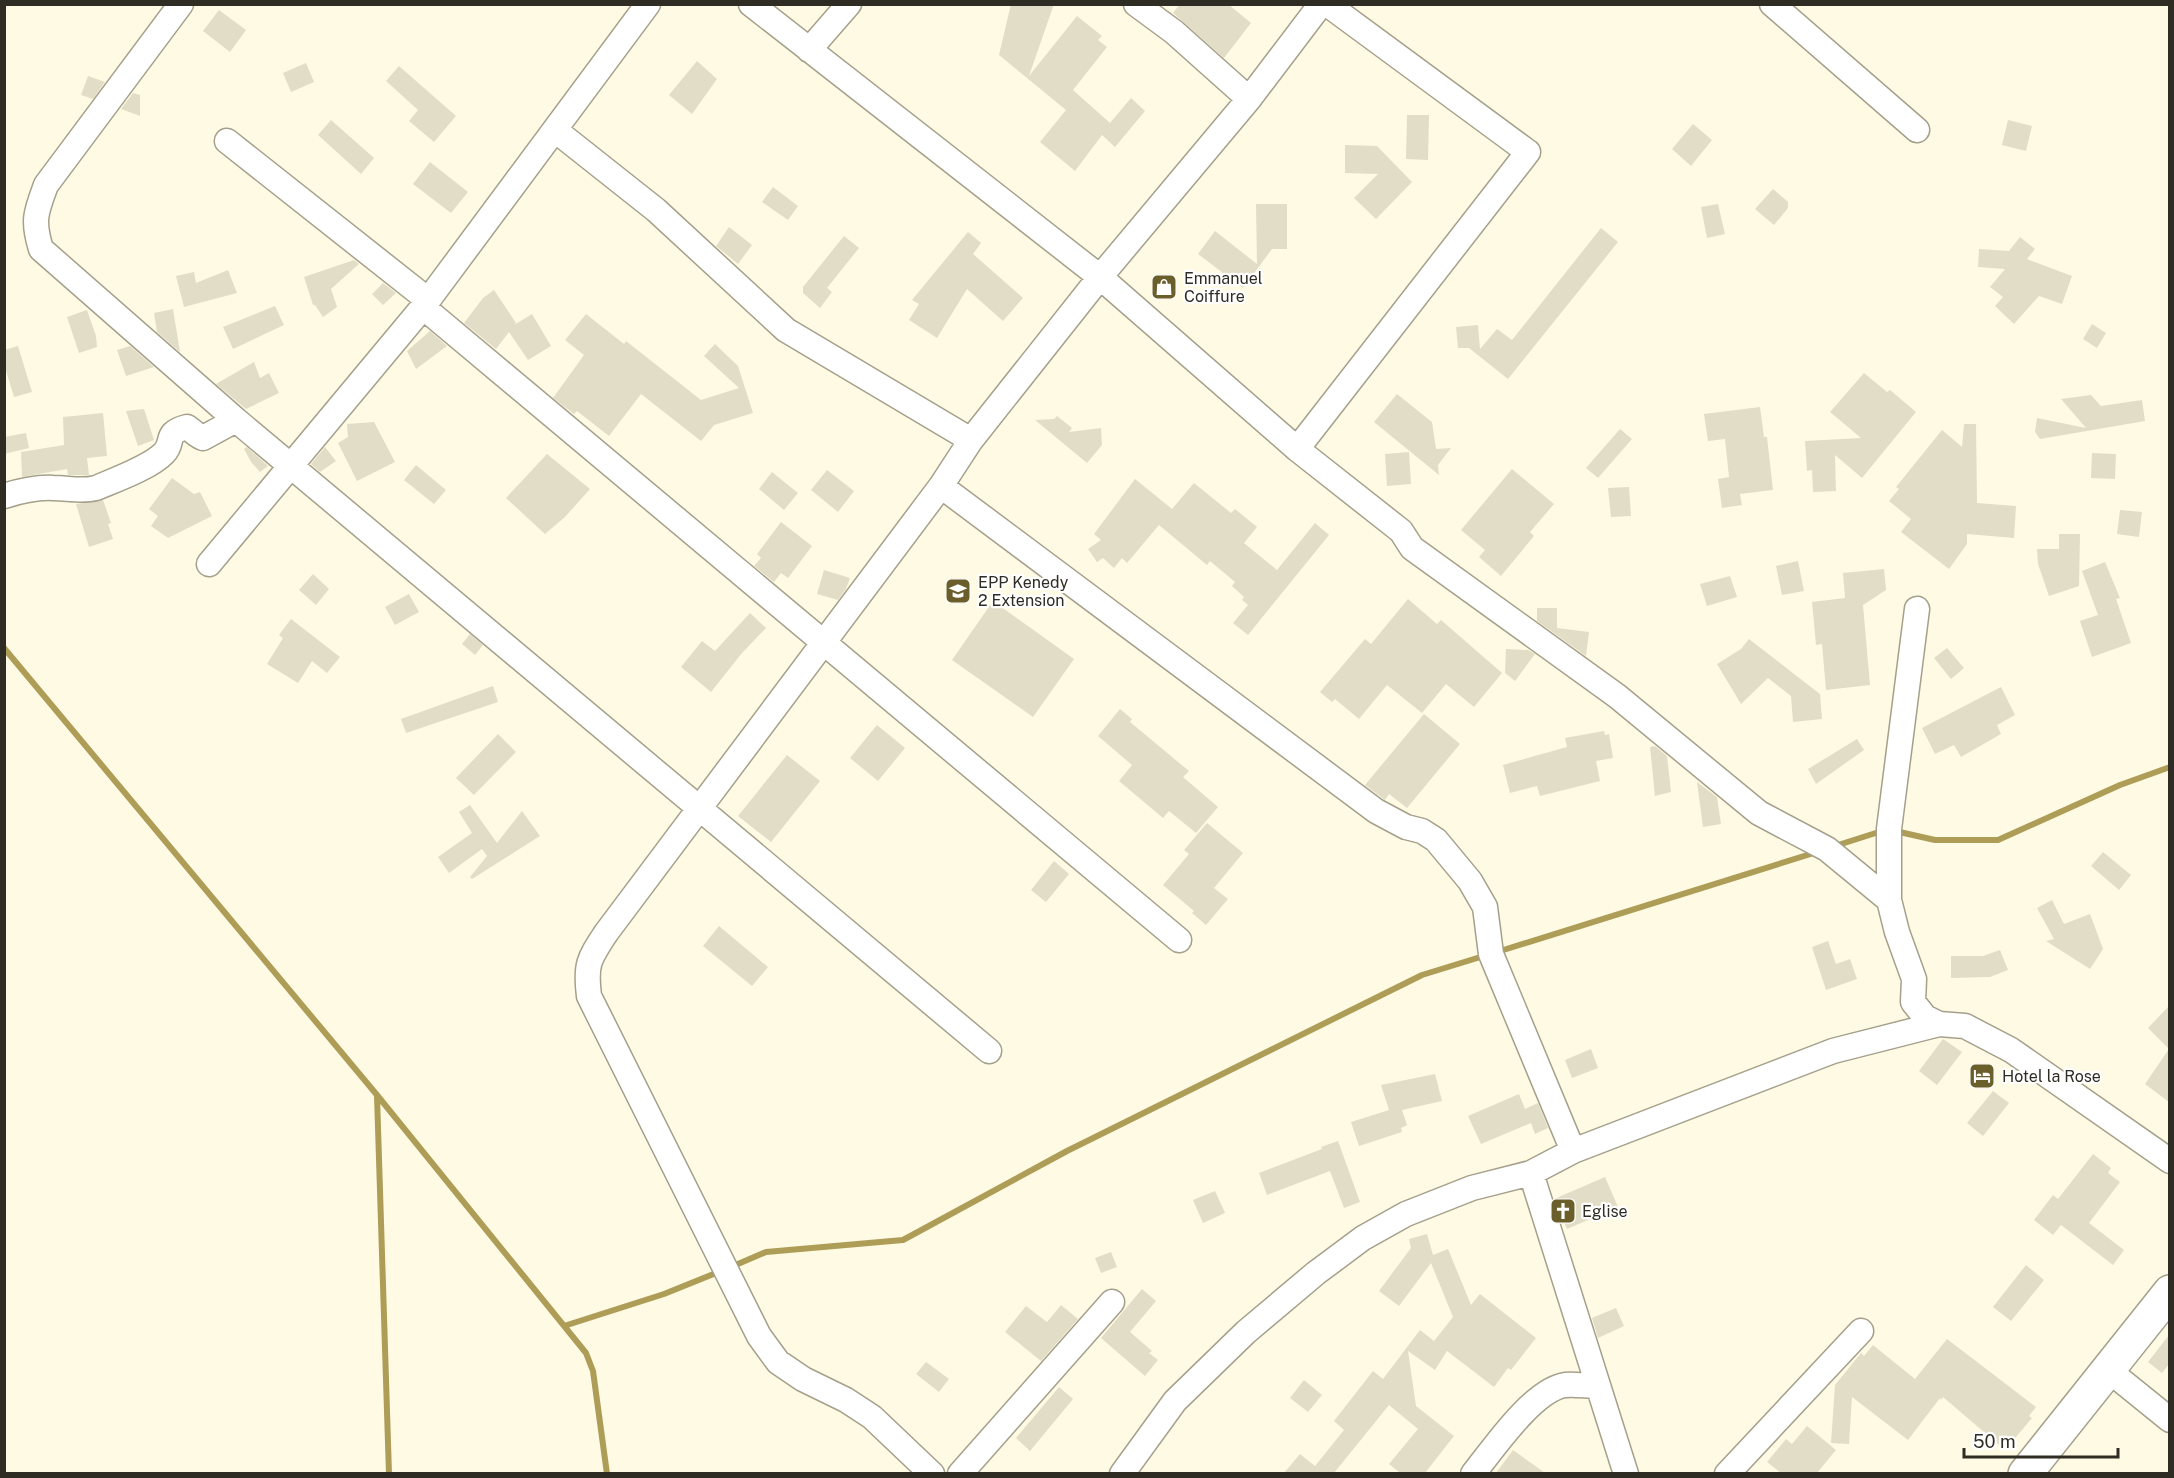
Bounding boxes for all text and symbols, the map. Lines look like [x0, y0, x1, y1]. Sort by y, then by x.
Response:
place label: Emmanuel Coiffure [1184, 269, 1263, 306]
shop icon: Emmanuel Coiffure [1149, 272, 1179, 302]
place label: EPP Kenedy 2 Extension [978, 573, 1069, 610]
school or university icon: EPP Kenedy 2 Extension [943, 576, 973, 606]
hotel icon: Hotel la Rose [1967, 1061, 1997, 1091]
place label: Hotel la Rose [2002, 1067, 2101, 1086]
church icon: Eglise [1548, 1196, 1578, 1226]
place label: Eglise [1582, 1202, 1628, 1221]
scale bar [1964, 1421, 2118, 1459]
text: 50 m [1973, 1431, 2016, 1452]

